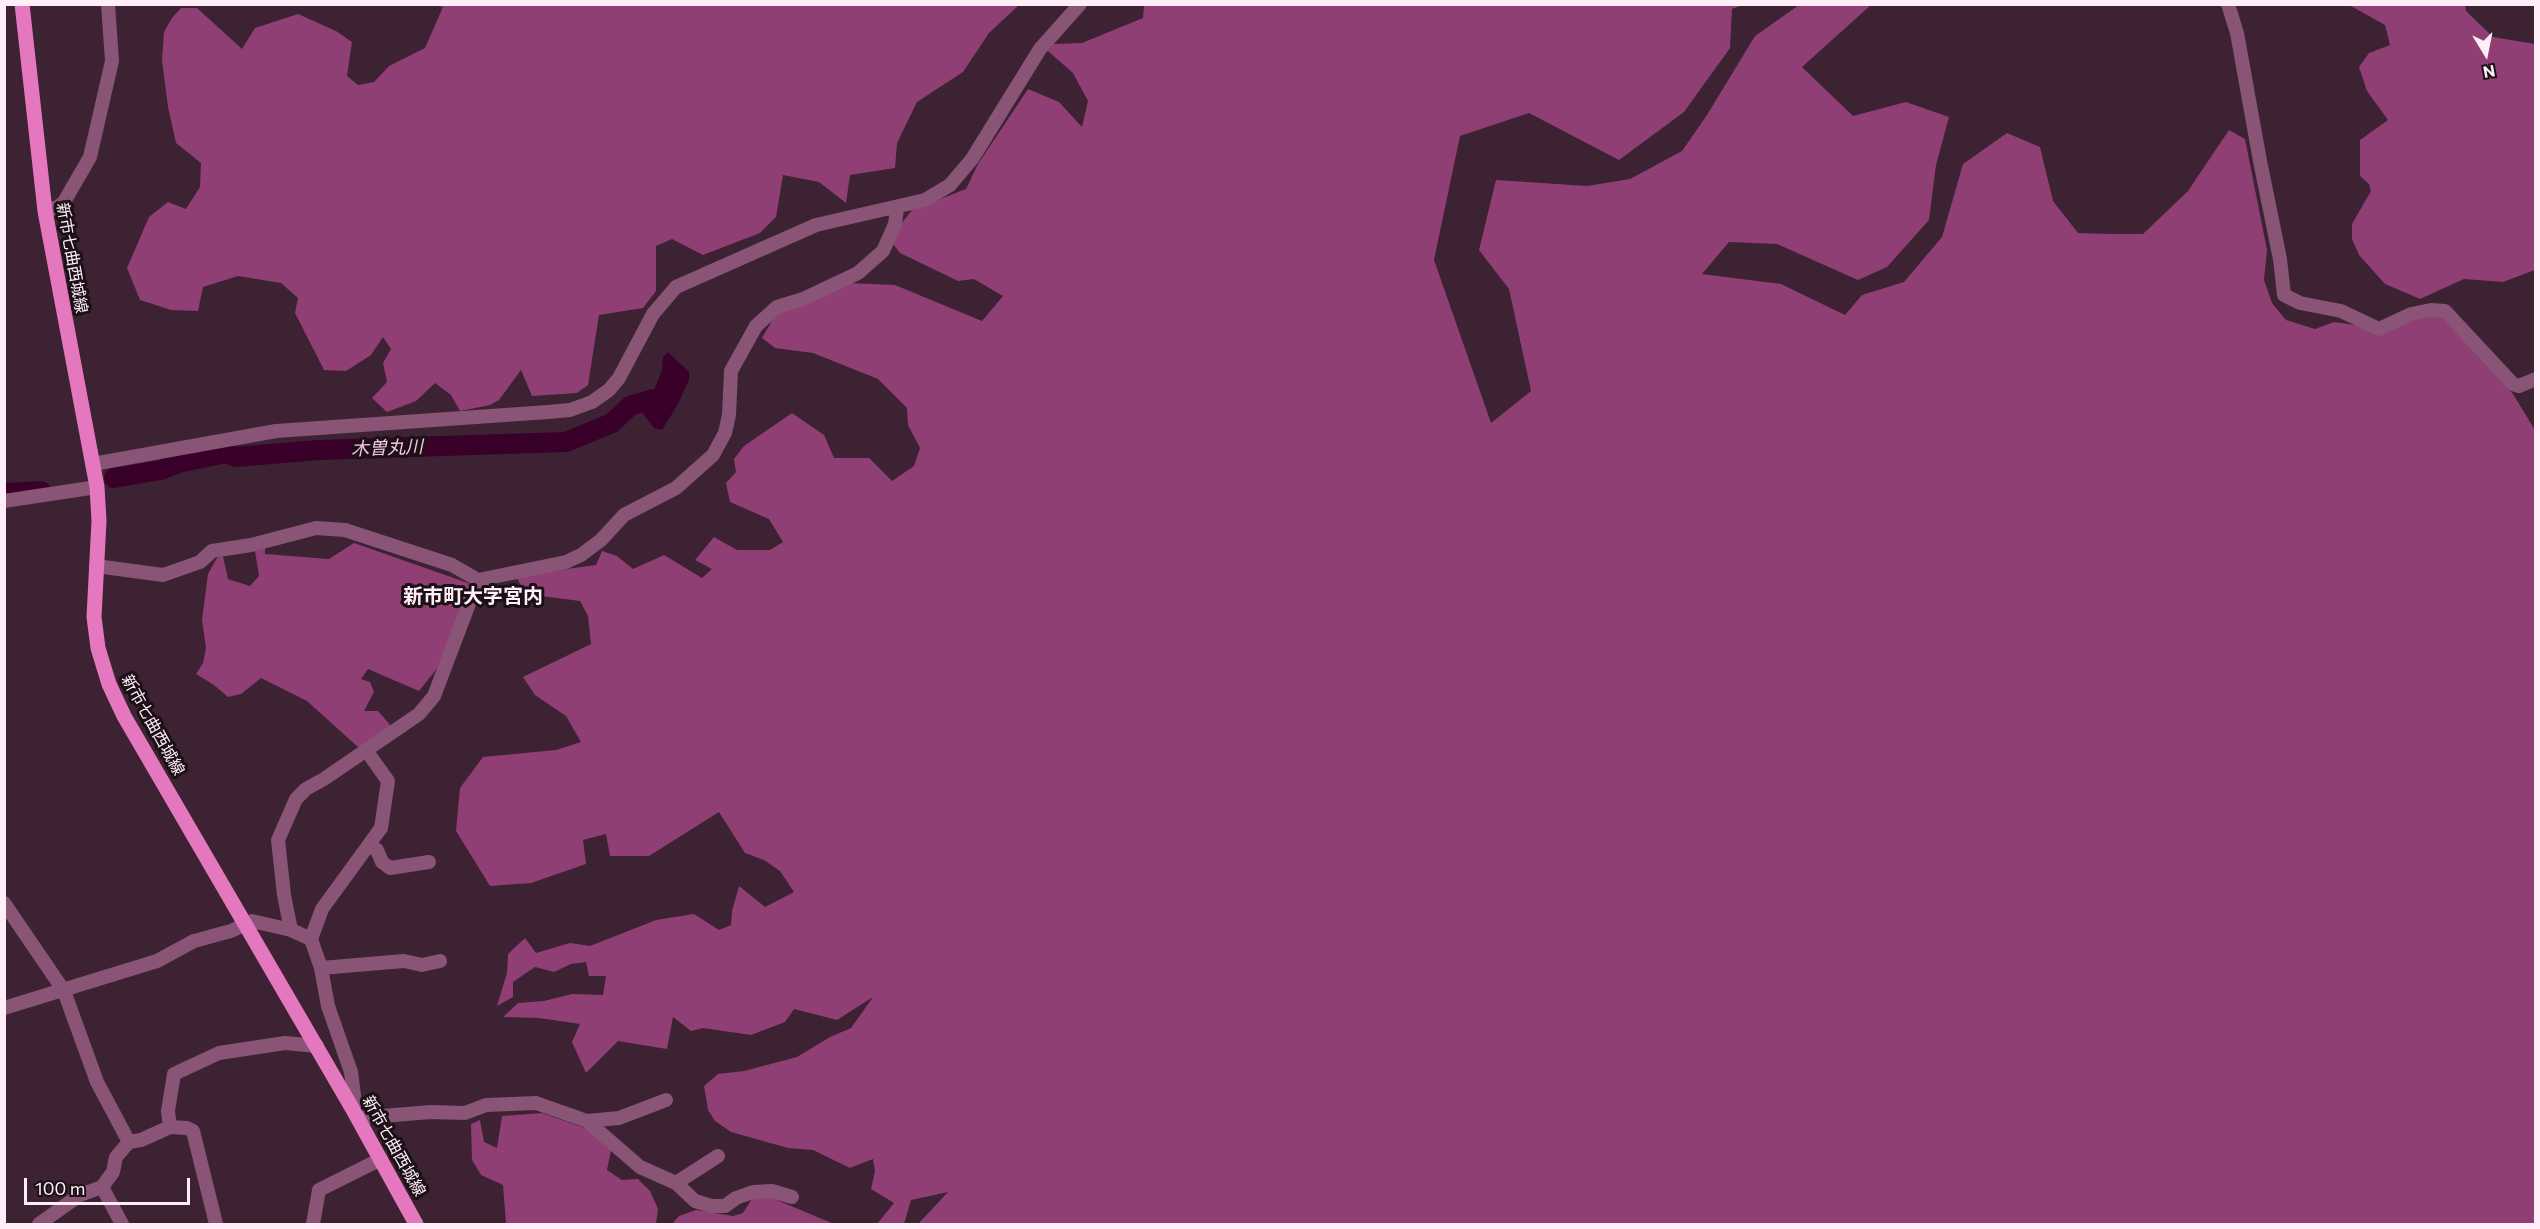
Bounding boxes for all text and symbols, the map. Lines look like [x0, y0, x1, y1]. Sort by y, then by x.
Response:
north arrow [2456, 24, 2516, 84]
text: N [2482, 62, 2497, 83]
street label: 新市七曲西城線 [53, 201, 91, 315]
water label: 木曽丸川 [351, 436, 423, 460]
district label: 新市町大字宮内 [403, 584, 543, 608]
street label: 新市七曲西城線 [117, 671, 189, 779]
street label: 新市七曲西城線 [358, 1092, 430, 1200]
scale bar [27, 1166, 194, 1204]
text: 100 m [35, 1177, 85, 1199]

